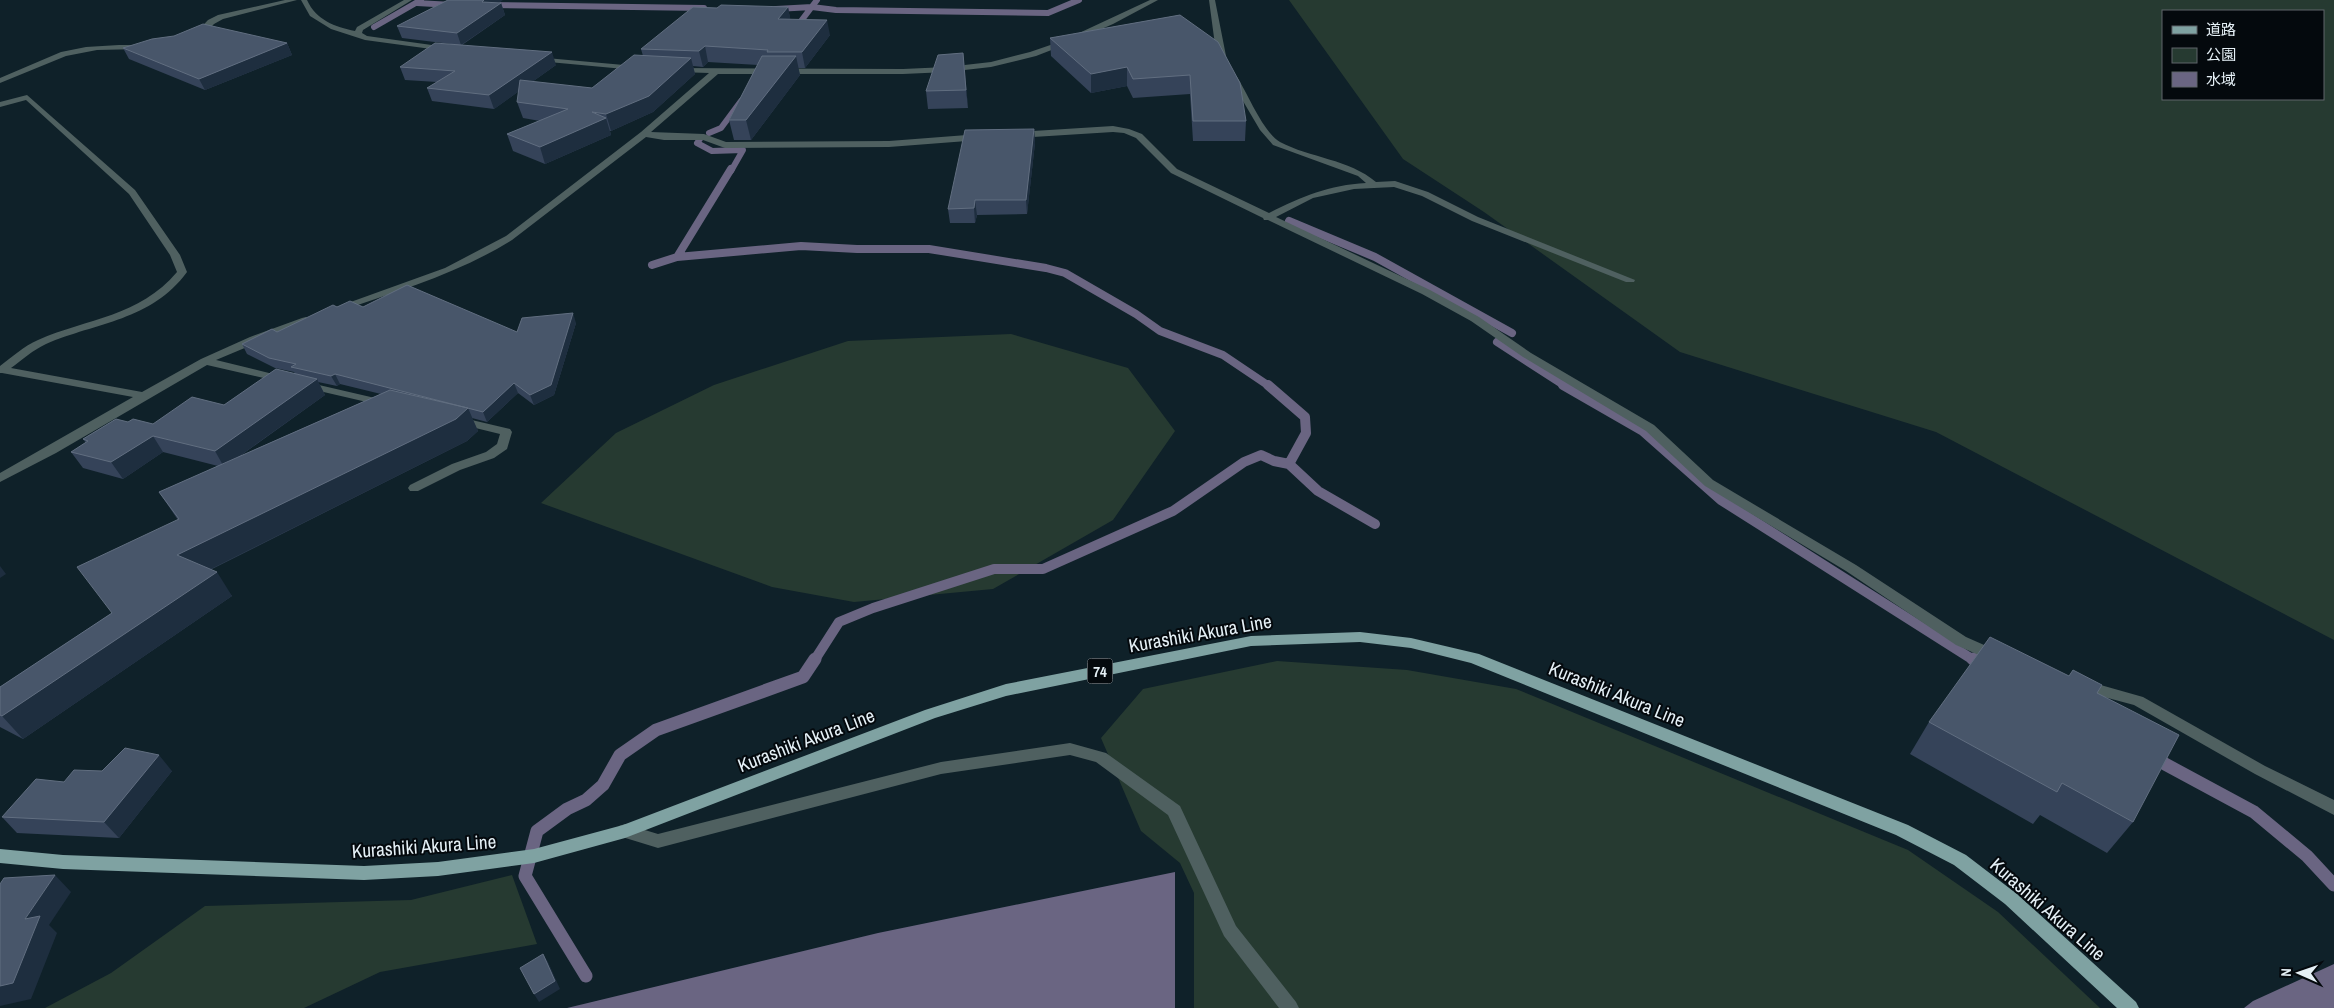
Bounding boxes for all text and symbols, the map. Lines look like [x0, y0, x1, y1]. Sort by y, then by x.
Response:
legend [2162, 10, 2324, 100]
text: 道路 [2206, 19, 2236, 40]
text: 公園 [2206, 44, 2236, 65]
text: 水域 [2206, 69, 2236, 90]
street label: Kurashiki Akura Line [1127, 608, 1273, 658]
street label: Kurashiki Akura Line [1545, 655, 1689, 733]
road number: 74 [1088, 658, 1112, 684]
street label: Kurashiki Akura Line [734, 702, 878, 778]
street label: Kurashiki Akura Line [351, 828, 497, 864]
street label: Kurashiki Akura Line [1985, 852, 2111, 966]
north arrow [2274, 948, 2324, 998]
text: N [2277, 968, 2295, 977]

